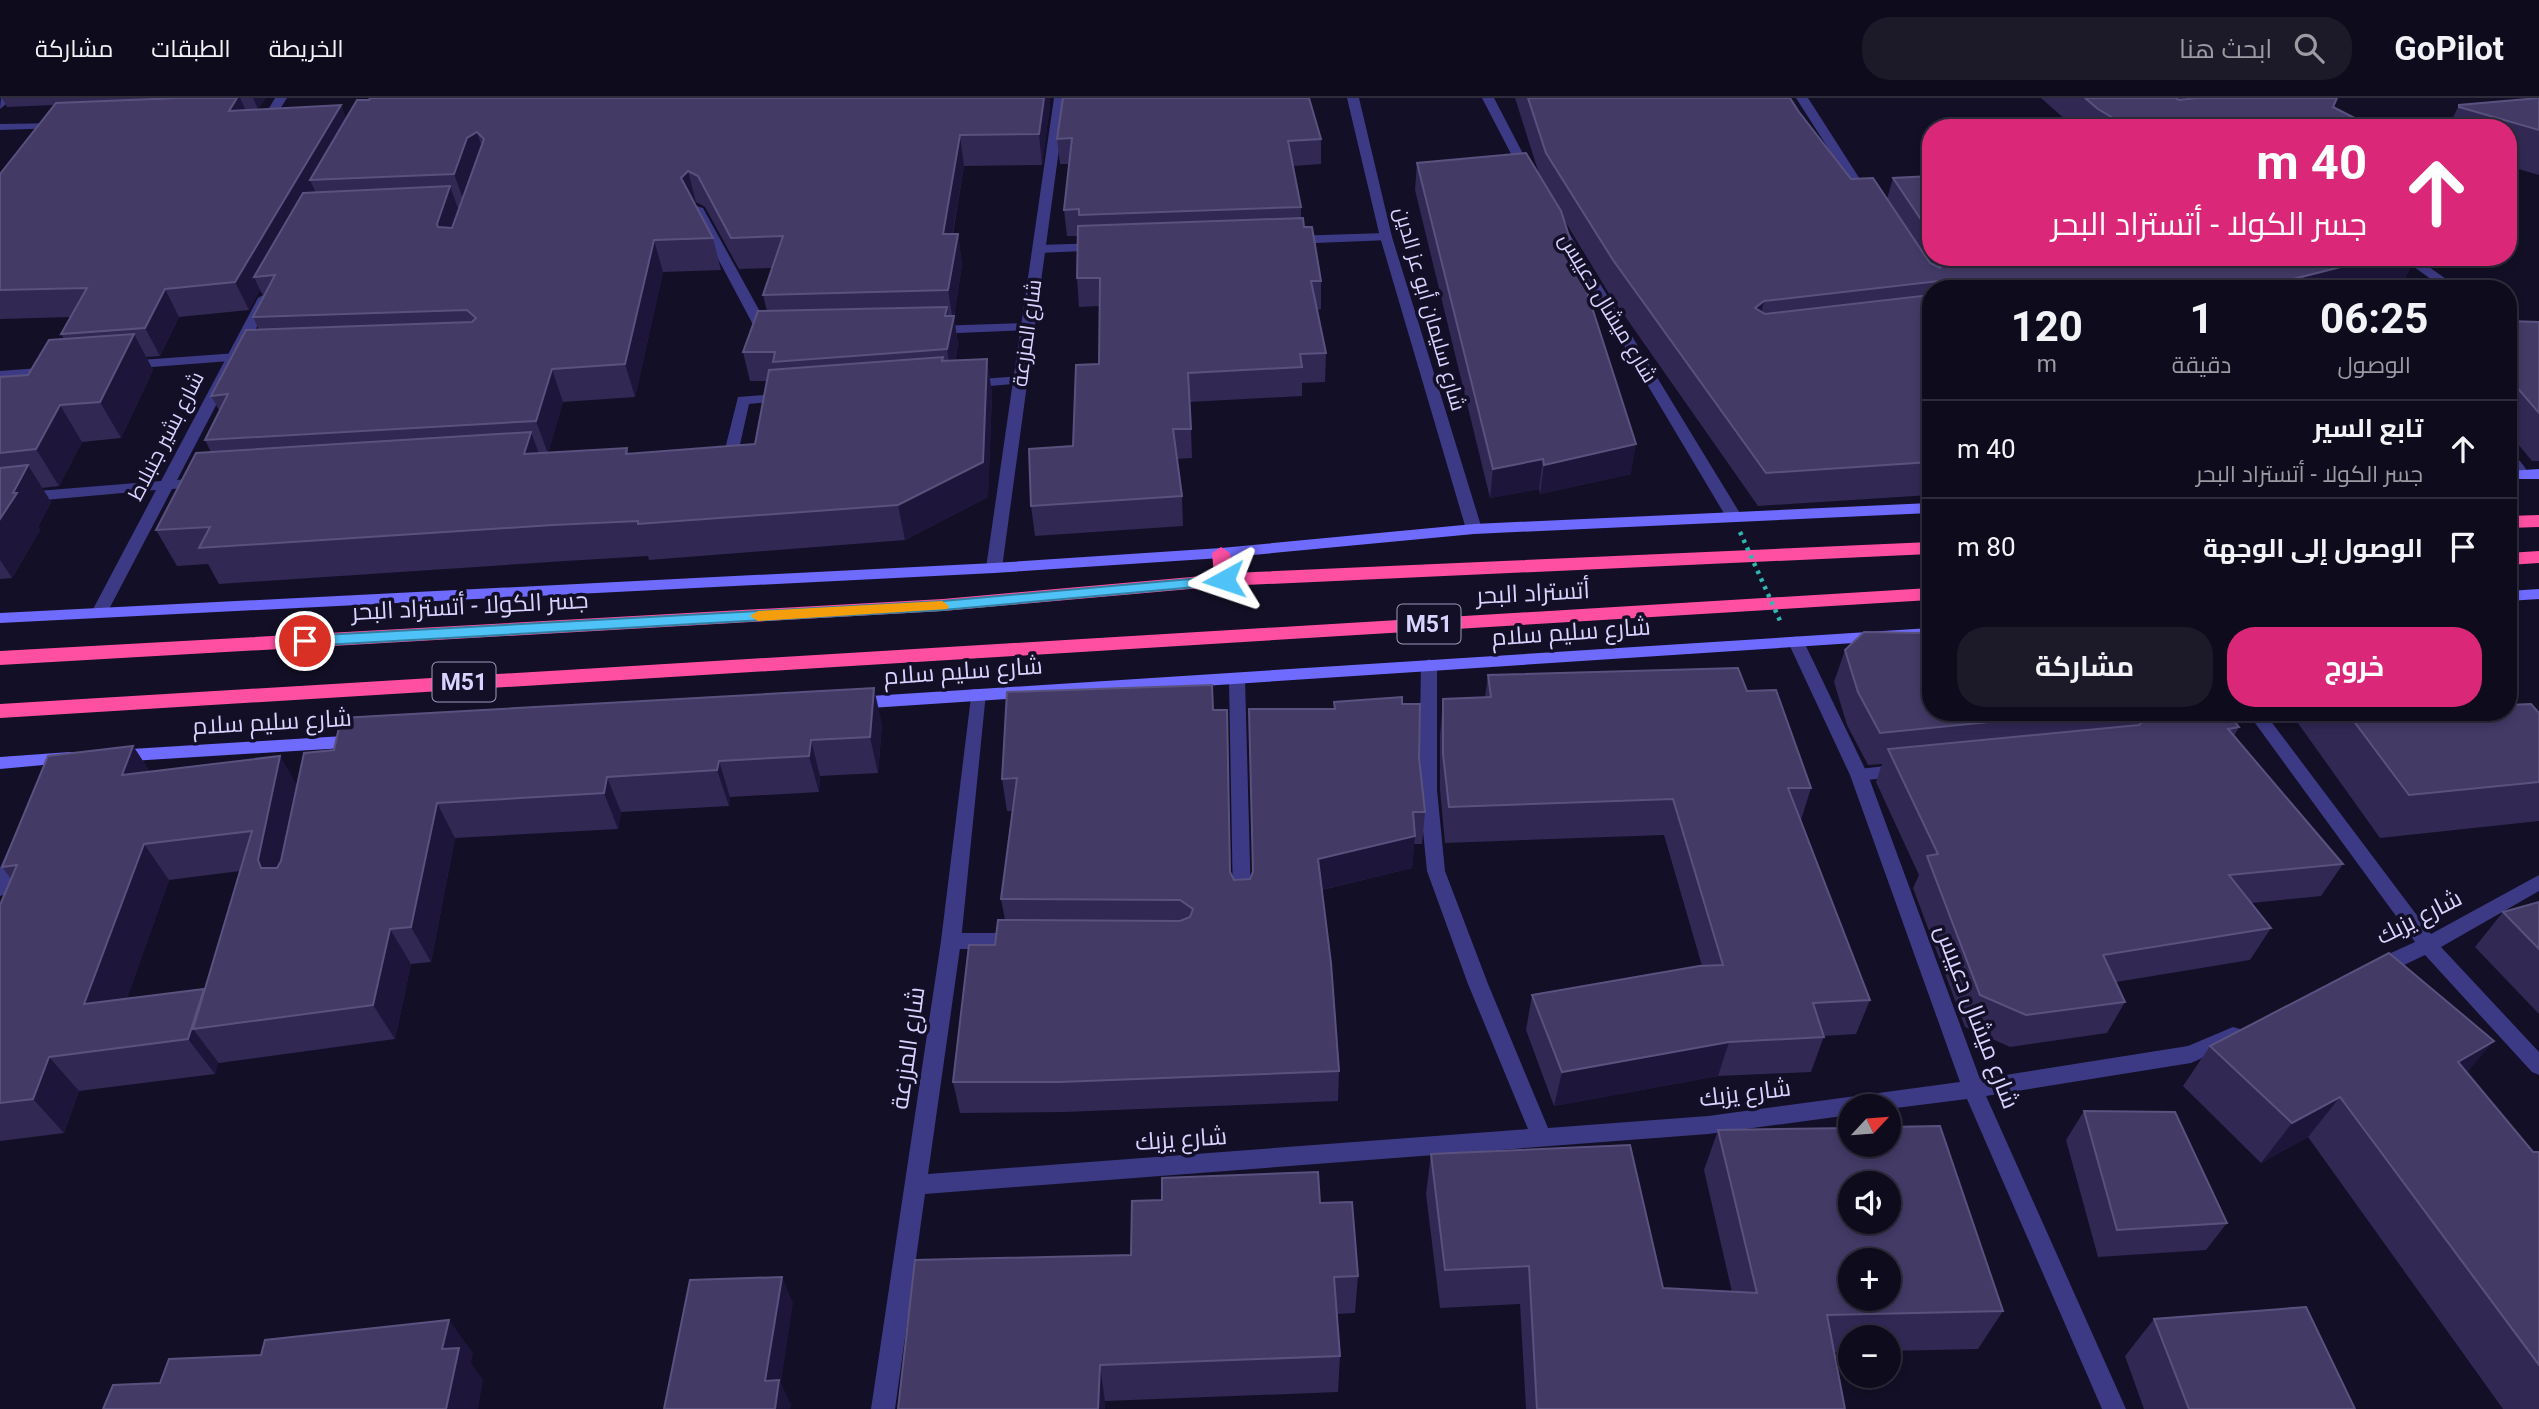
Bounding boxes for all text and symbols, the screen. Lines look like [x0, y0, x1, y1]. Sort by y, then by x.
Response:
search box [1862, 17, 2352, 80]
icon: search [2290, 29, 2328, 67]
text: GoPilot [2394, 29, 2504, 68]
text: ابحث هنا [2179, 34, 2272, 64]
text: مشاركة [35, 35, 113, 63]
text: الطبقات [151, 35, 231, 63]
text: الخريطة [269, 35, 344, 63]
text: 40 m [2256, 134, 2367, 191]
icon: ahead [2391, 147, 2482, 238]
street label: شارع سليمان أبو عز الدين [1387, 204, 1472, 414]
text: جسر الكولا - أتستراد البحر [2051, 205, 2367, 243]
street label: شارع ميشال دعيبس [1552, 229, 1662, 388]
street label: شارع المزرعة [1008, 278, 1048, 388]
text: 1 [2189, 294, 2214, 343]
text: 06:25 [2320, 294, 2428, 343]
text: 120 [2011, 302, 2083, 351]
text: m [2037, 351, 2057, 378]
text: دقيقة [2172, 352, 2231, 379]
text: الوصول [2338, 352, 2411, 379]
street label: شارع بشير جنبلاط [123, 368, 211, 505]
text: تابع السير [2313, 413, 2423, 443]
icon: ahead [2444, 430, 2482, 468]
text: 40 m [1957, 434, 2016, 464]
text: جسر الكولا - أتستراد البحر [2196, 461, 2423, 488]
icon: arrive [2444, 528, 2482, 566]
text: 80 m [1957, 532, 2016, 562]
text: الوصول إلى الوجهة [2203, 533, 2423, 563]
position arrow [1187, 543, 1261, 617]
street label: أتستراد البحر [1473, 574, 1590, 610]
street label: جسر الكولا - أتستراد البحر [349, 584, 589, 626]
road number: M51 [1398, 604, 1460, 644]
pin [275, 611, 335, 671]
street label: شارع سليم سلام [1490, 612, 1652, 654]
icon: arrive [286, 622, 324, 660]
button: مشاركة [1957, 627, 2213, 707]
button: خروج [2227, 627, 2482, 707]
street label: شارع سليم سلام [882, 651, 1044, 693]
road number: M51 [433, 662, 496, 702]
street label: شارع سليم سلام [192, 704, 352, 742]
street label: شارع يزبك [2372, 884, 2467, 952]
street label: شارع ميشال دعيبس [1927, 921, 2025, 1113]
street label: شارع المزرعة [886, 985, 932, 1111]
street label: شارع يزبك [1698, 1073, 1793, 1114]
north arrow [1838, 1094, 1900, 1157]
map controls [1838, 1094, 1901, 1388]
street label: شارع يزبك [1134, 1122, 1228, 1158]
button: sound [1838, 1171, 1901, 1234]
button: + [1838, 1248, 1901, 1311]
button: − [1838, 1325, 1901, 1388]

